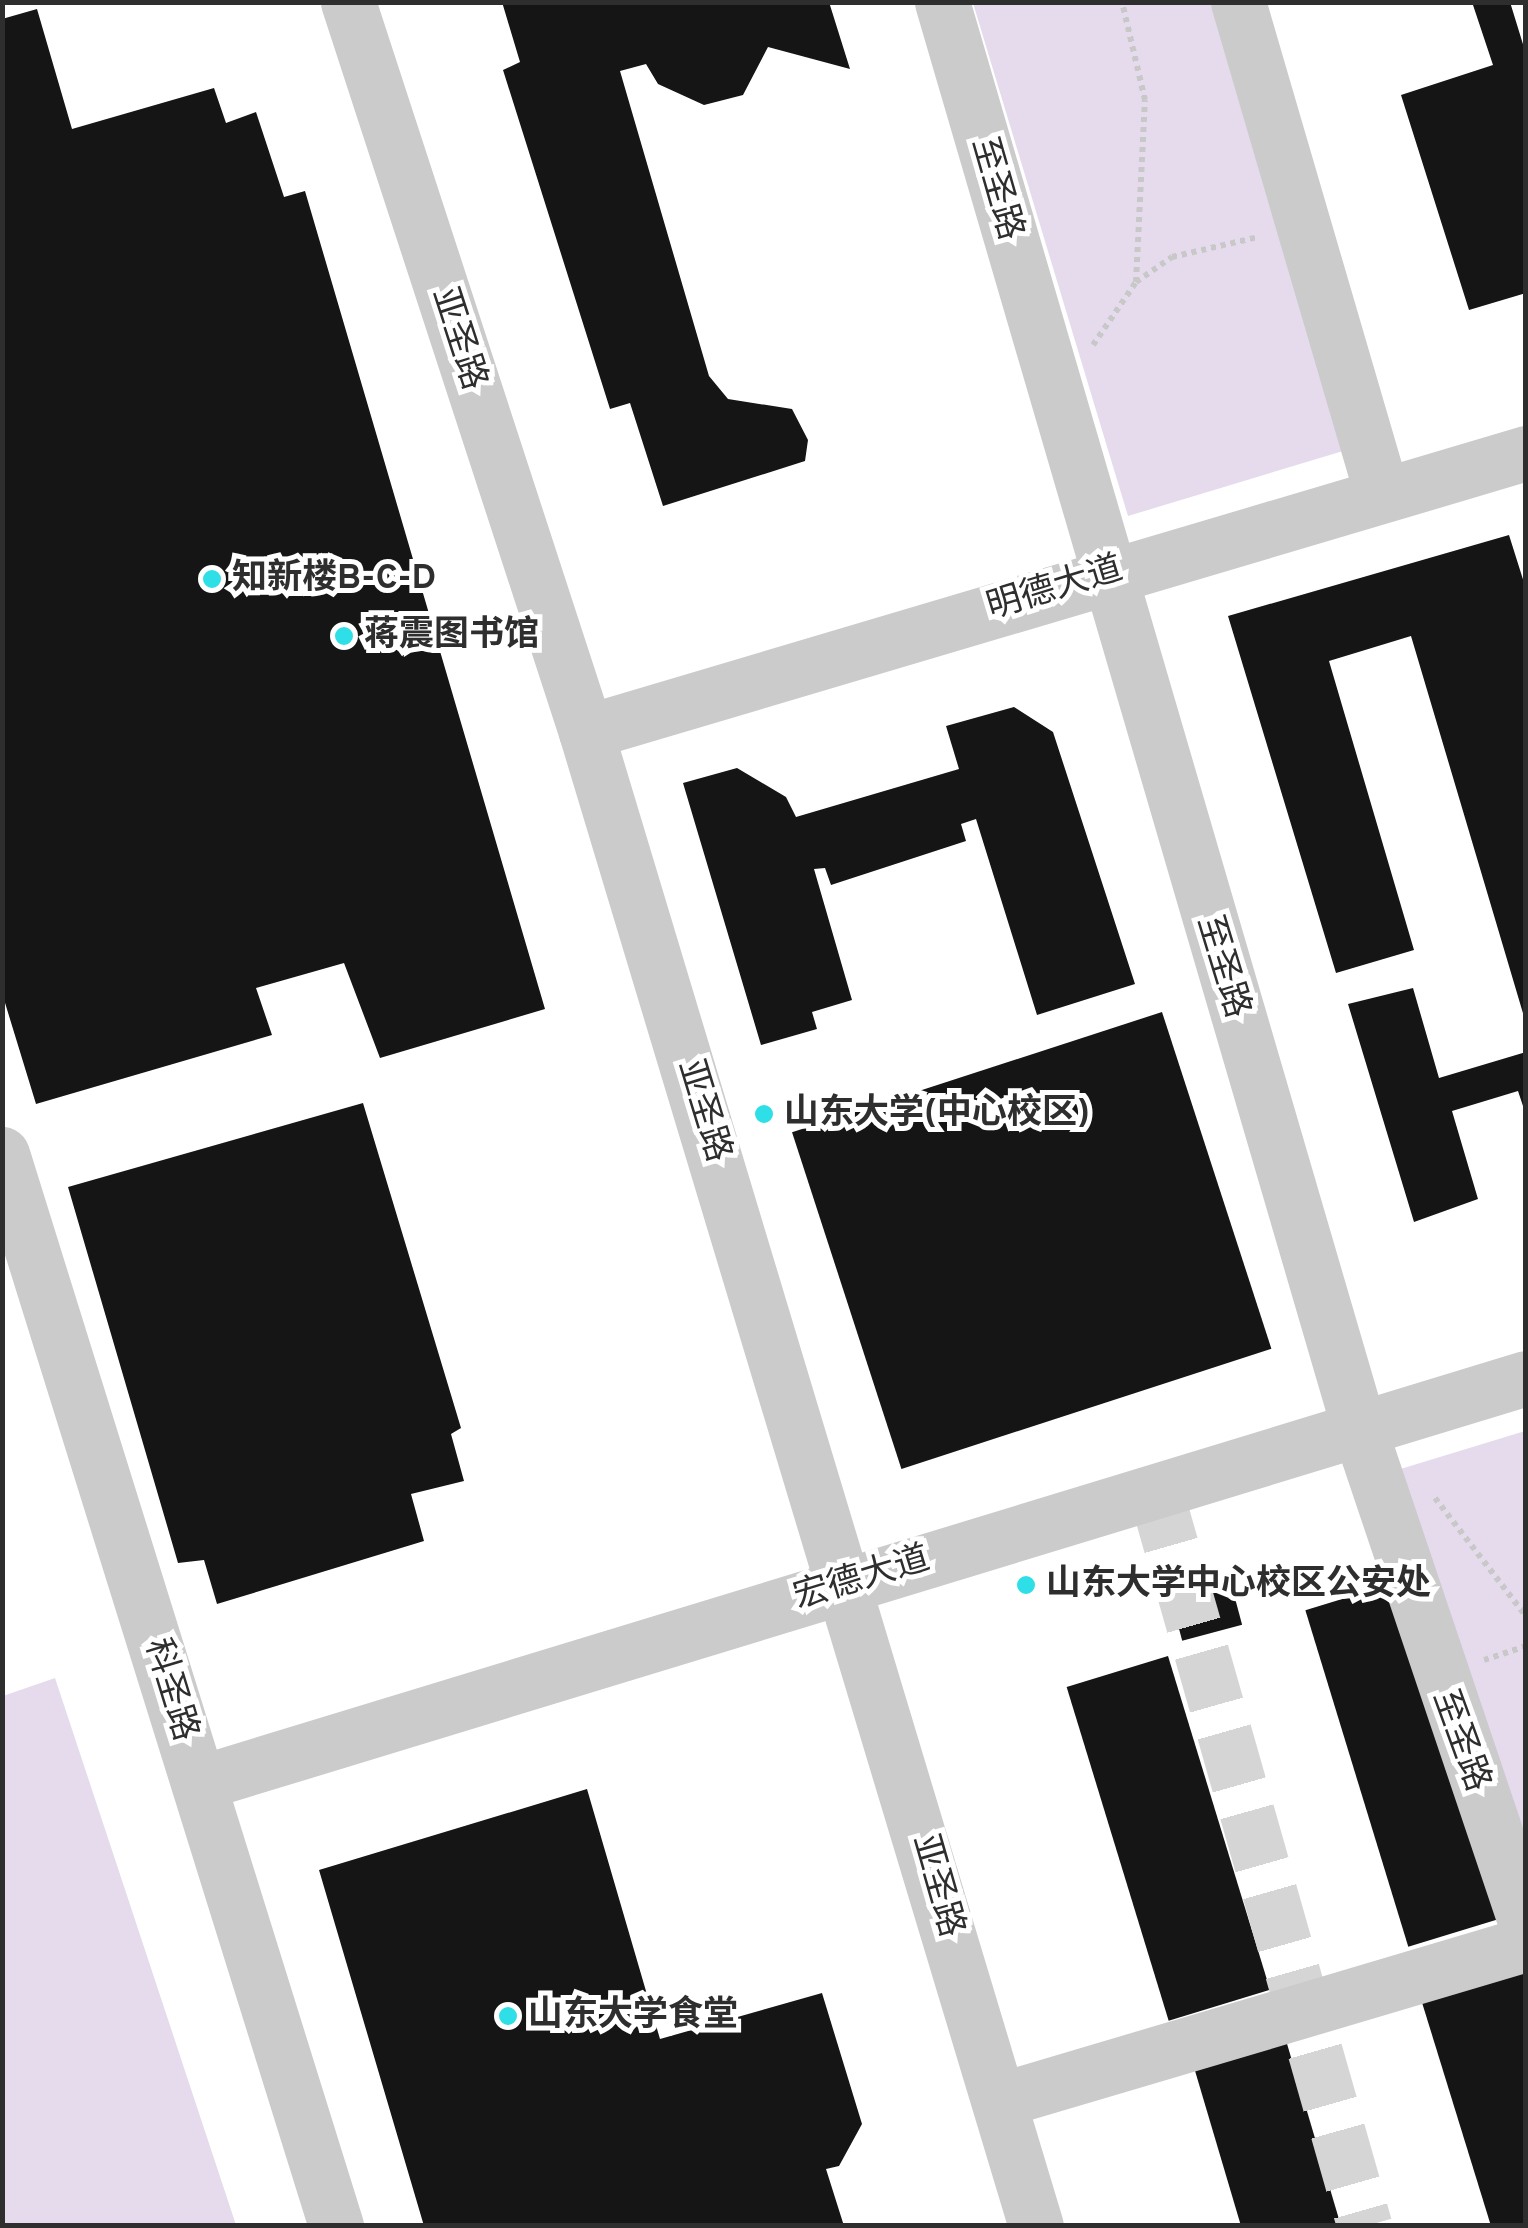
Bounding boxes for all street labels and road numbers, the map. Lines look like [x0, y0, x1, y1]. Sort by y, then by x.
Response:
street label: 至圣路 [961, 133, 1031, 245]
street label: 亚圣路 [422, 283, 494, 395]
street label: 明德大道 [982, 548, 1128, 630]
street label: 至圣路 [1187, 911, 1257, 1023]
street label: 亚圣路 [668, 1055, 738, 1167]
street label: 宏德大道 [789, 1538, 935, 1620]
street label: 科圣路 [135, 1634, 205, 1746]
street label: 至圣路 [1422, 1684, 1498, 1798]
street label: 亚圣路 [902, 1830, 972, 1942]

